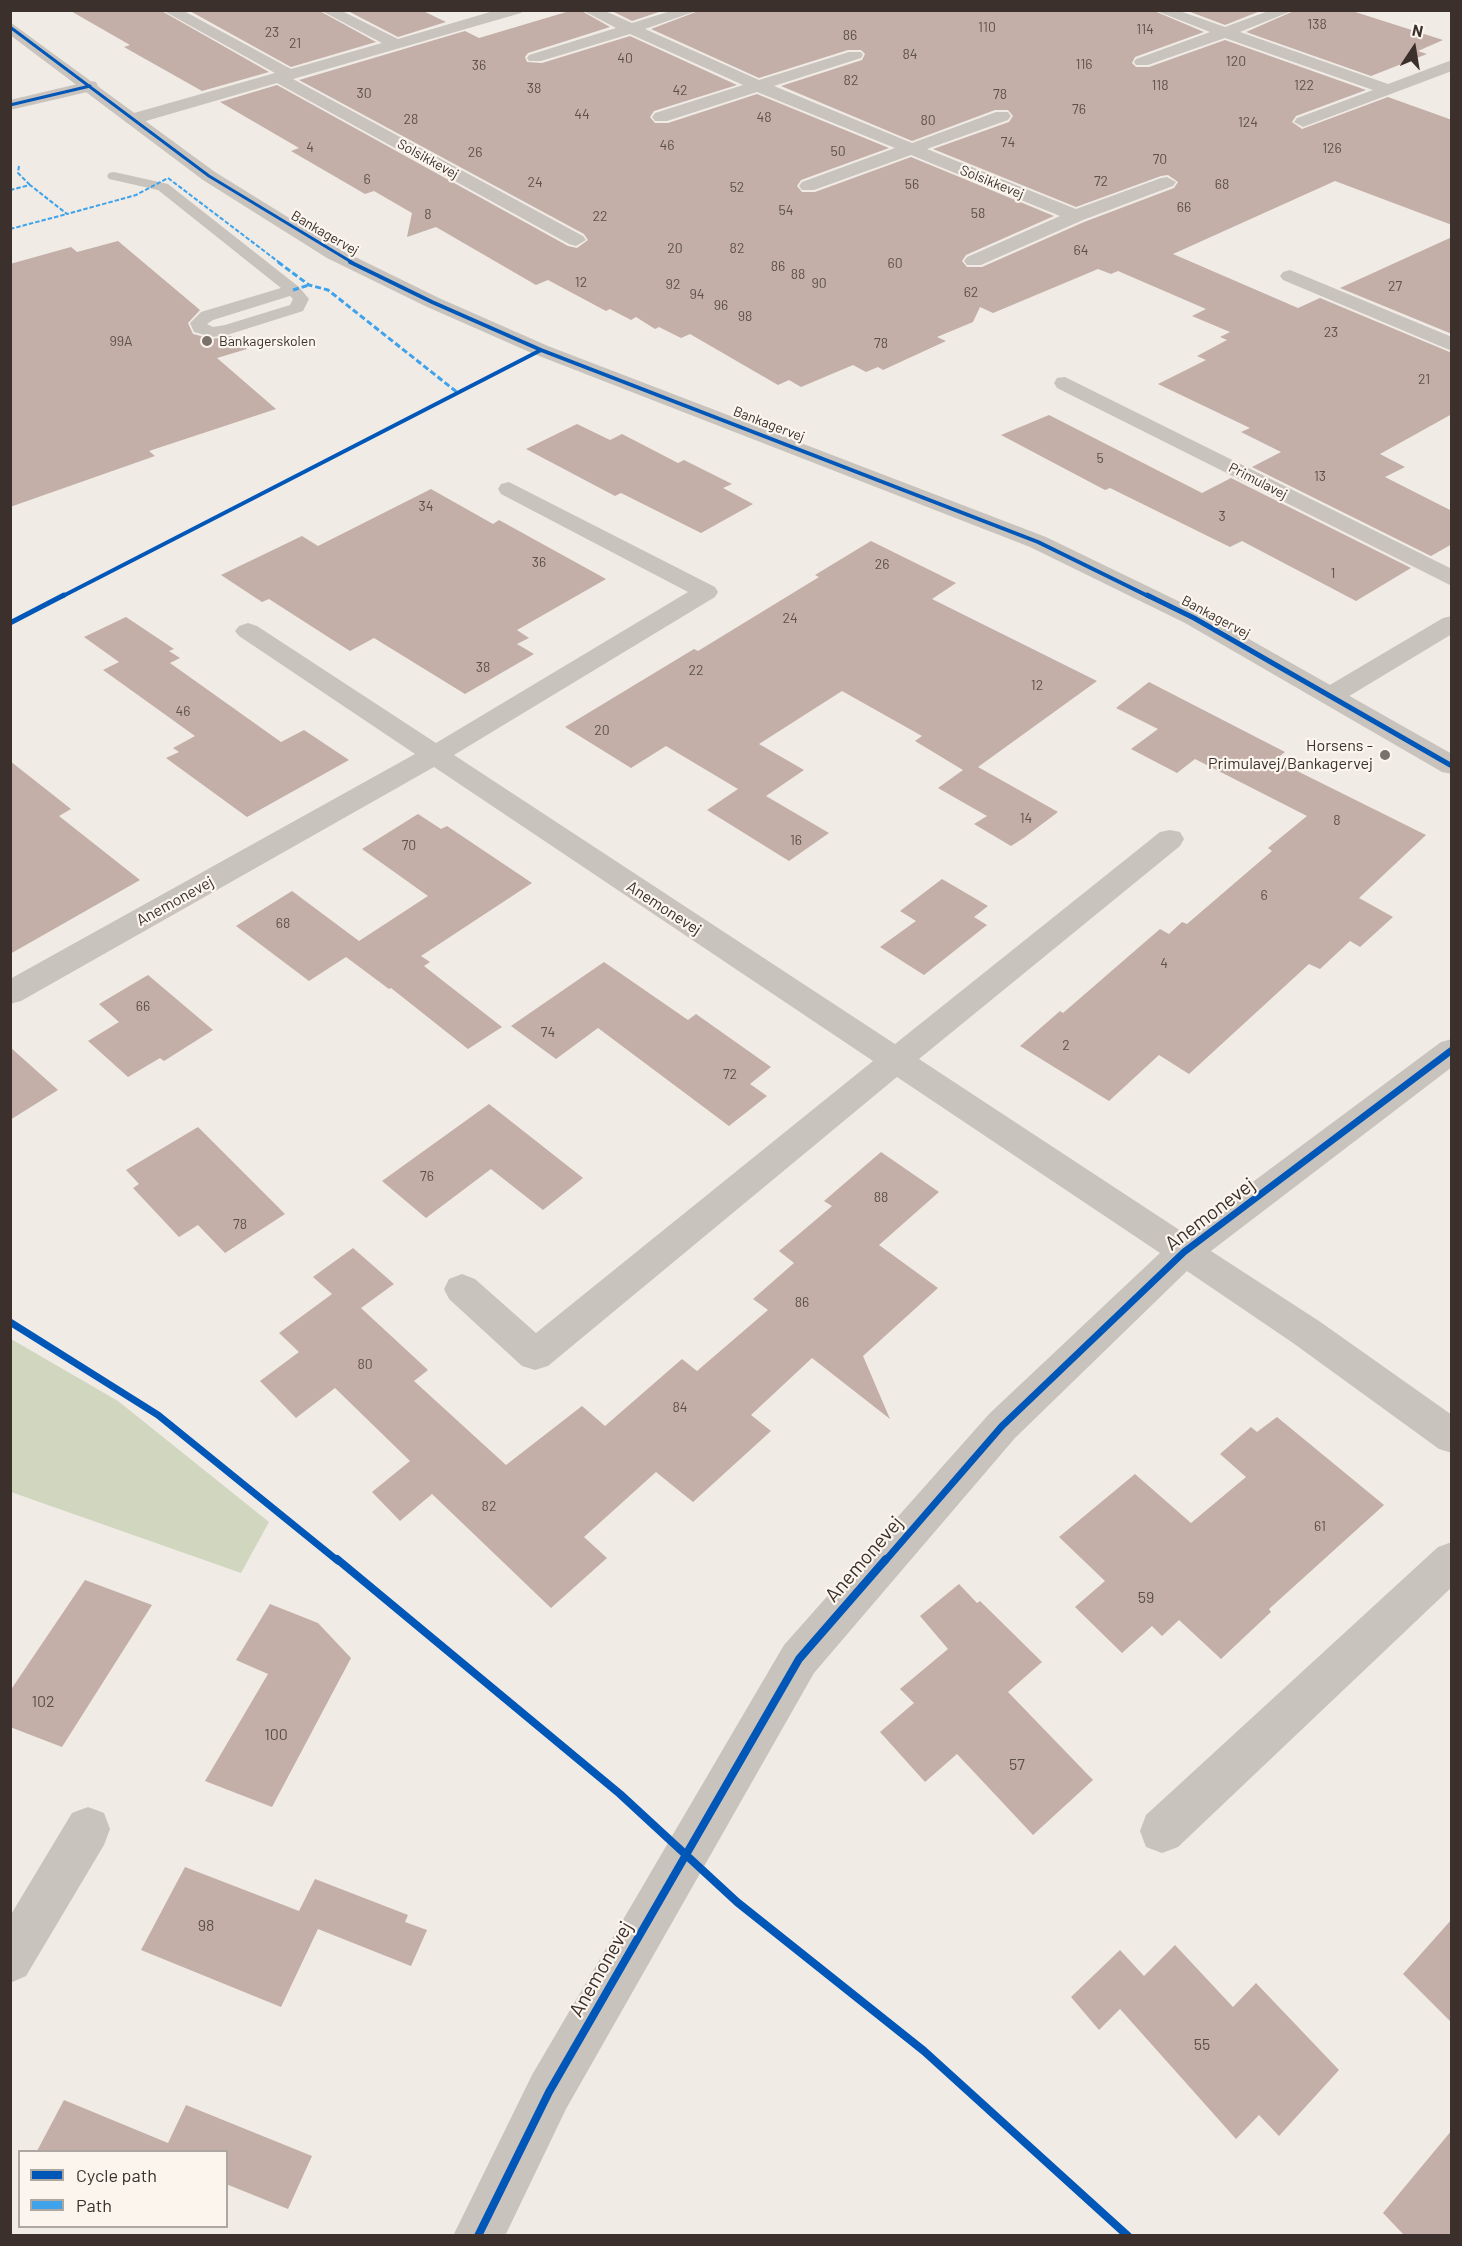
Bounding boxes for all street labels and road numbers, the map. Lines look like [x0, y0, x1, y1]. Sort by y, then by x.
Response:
street label: Solsikkevej [394, 135, 462, 183]
street label: Solsikkevej [957, 162, 1027, 202]
street label: Bankagervej [288, 207, 362, 259]
street label: Bankagervej [731, 403, 807, 445]
street label: Primulavej [1226, 459, 1290, 503]
street label: Bankagervej [1179, 592, 1253, 642]
street label: Anemonevej [133, 872, 217, 930]
street label: Anemonevej [623, 877, 705, 939]
street label: Anemonevej [1160, 1172, 1260, 1256]
street label: Anemonevej [820, 1511, 908, 1607]
street label: Anemonevej [564, 1917, 638, 2021]

